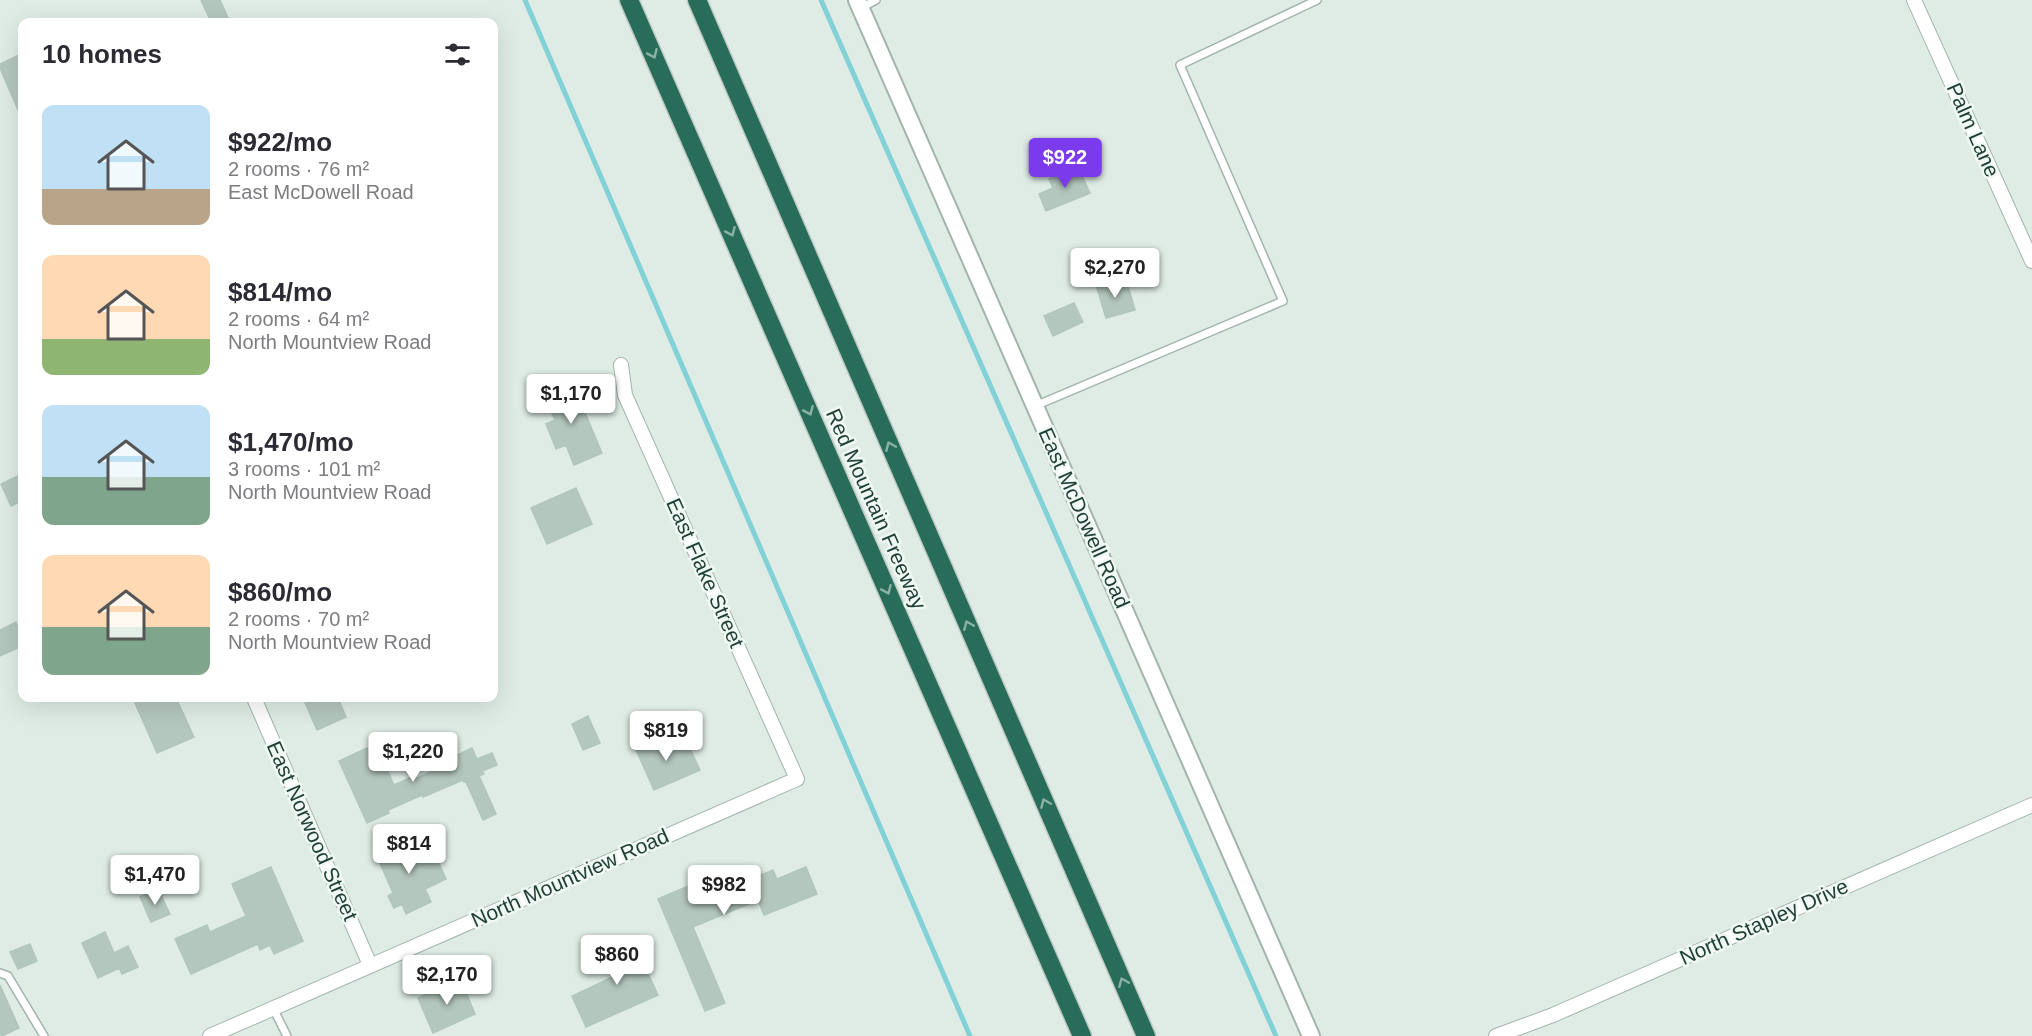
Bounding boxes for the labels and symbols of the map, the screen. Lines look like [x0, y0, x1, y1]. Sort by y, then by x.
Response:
one-way arrow [646, 47, 658, 58]
street label: Palm Lane [1943, 79, 2004, 180]
pin: $922 [1029, 138, 1101, 189]
one-way arrow [724, 226, 736, 237]
pin: $2,270 [1066, 248, 1164, 299]
pin: $1,170 [522, 374, 620, 425]
one-way arrow [802, 405, 814, 416]
street label: Red Mountain Freeway [822, 405, 931, 613]
street label: East McDowell Road [1034, 424, 1135, 612]
one-way arrow [885, 441, 897, 452]
street label: East Flake Street [662, 495, 749, 651]
one-way arrow [880, 583, 892, 594]
one-way arrow [963, 620, 975, 631]
pin: $819 [630, 711, 702, 762]
pin: $1,220 [364, 732, 462, 783]
street label: East Norwood Street [263, 738, 362, 924]
one-way arrow [1040, 799, 1052, 810]
pin: $814 [373, 824, 445, 875]
street label: North Mountview Road [468, 824, 672, 931]
pin: $1,470 [106, 855, 204, 906]
pin: $982 [688, 865, 760, 916]
street label: North Stapley Drive [1676, 874, 1852, 969]
pin: $860 [581, 935, 653, 986]
pin: $2,170 [398, 955, 496, 1006]
one-way arrow [1118, 978, 1130, 989]

